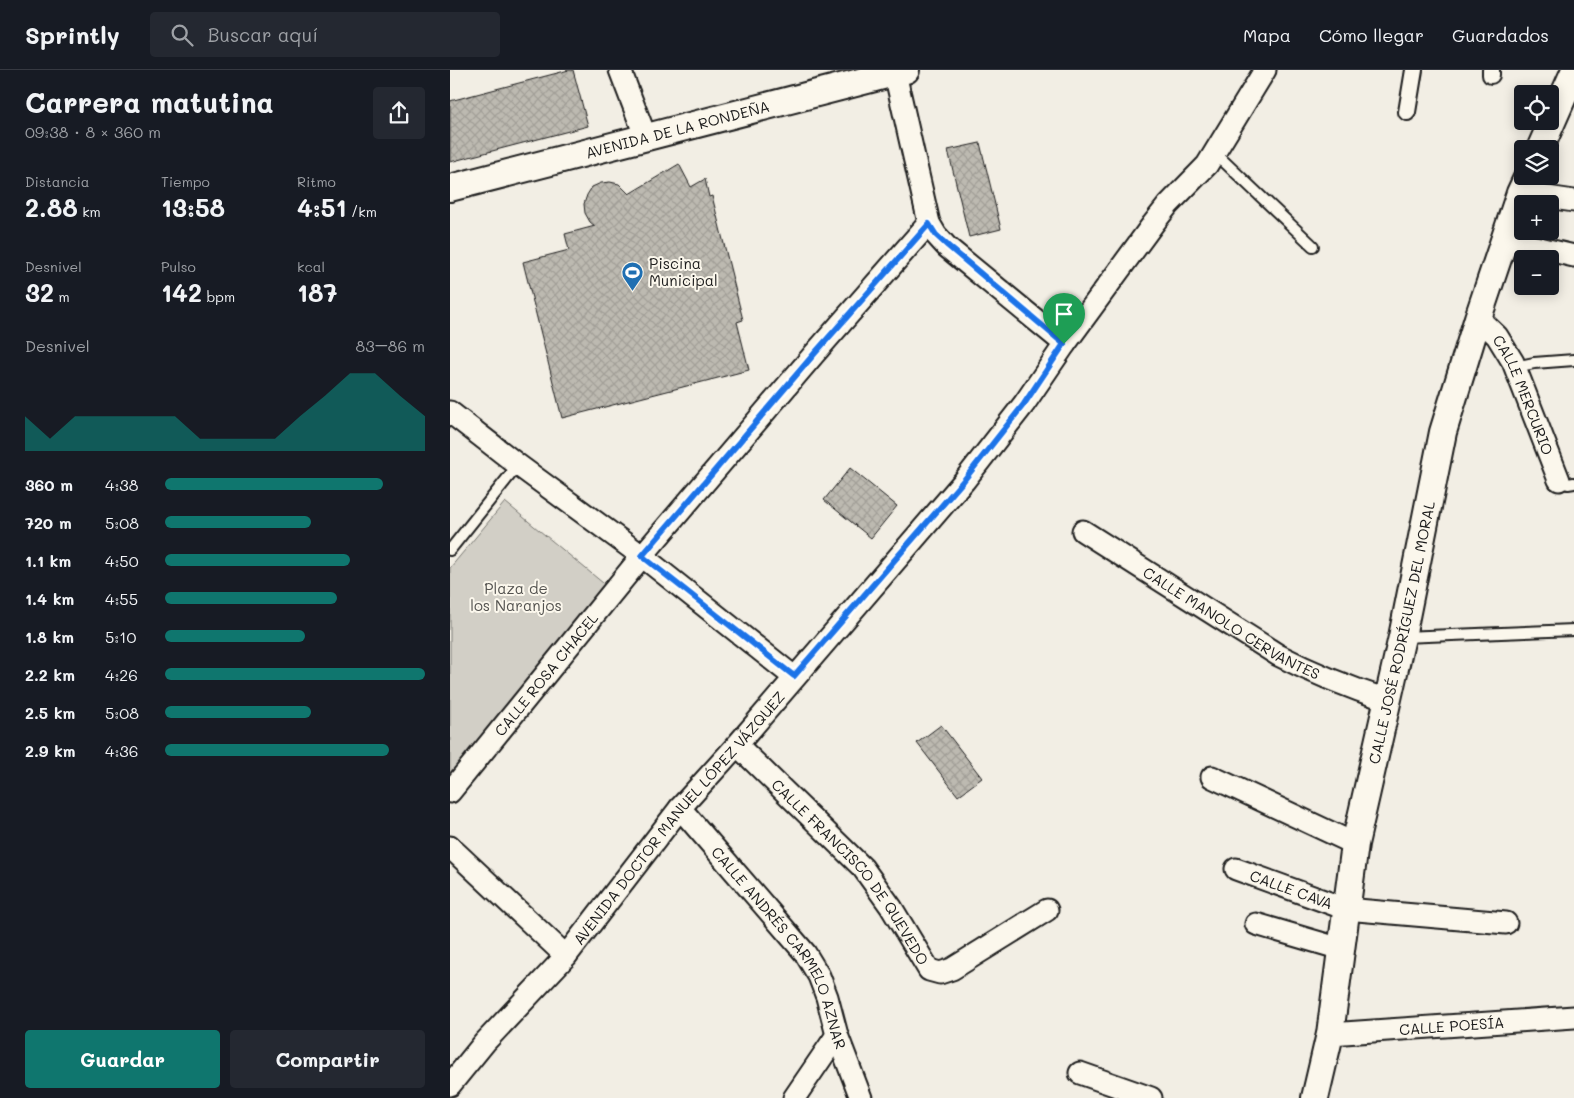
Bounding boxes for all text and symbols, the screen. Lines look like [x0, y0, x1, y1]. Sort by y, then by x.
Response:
search box [150, 12, 500, 57]
text: Sprintly [25, 19, 120, 50]
icon: search [168, 21, 196, 49]
text: Buscar aquí [208, 22, 318, 47]
text: Mapa [1243, 23, 1291, 47]
text: Cómo llegar [1319, 23, 1424, 47]
text: Guardados [1452, 23, 1549, 47]
text: Carrera matutina [25, 84, 274, 120]
map controls [1514, 85, 1559, 295]
button: locate [1514, 85, 1559, 130]
button: share [373, 87, 425, 139]
street label: AVENIDA DE LA RONDEÑA [583, 96, 772, 163]
text: 09:38 · 8 × 360 m [25, 121, 161, 142]
button: layers [1514, 140, 1559, 185]
text: Distancia [25, 172, 90, 191]
text: Tiempo [161, 172, 210, 191]
text: Ritmo [297, 172, 336, 191]
text: 2.88 [25, 191, 78, 223]
text: 13:58 [161, 191, 225, 223]
text: 4:51 [297, 191, 346, 223]
button: + [1514, 195, 1559, 240]
text: km [78, 202, 101, 221]
text: /km [346, 202, 377, 221]
button: − [1514, 250, 1559, 295]
place label: Piscina Municipal [649, 253, 718, 290]
text: Desnivel [25, 257, 82, 276]
text: Pulso [161, 257, 196, 276]
text: kcal [297, 257, 325, 276]
sports icon: Piscina Municipal [621, 260, 645, 291]
text: 32 [25, 276, 54, 308]
text: 142 [161, 276, 202, 308]
text: 187 [297, 276, 338, 308]
text: m [54, 287, 70, 306]
text: bpm [202, 287, 235, 306]
pin [1043, 293, 1085, 344]
icon: arrive [1050, 300, 1078, 328]
street label: CALLE MERCURIO [1489, 331, 1558, 458]
text: Desnivel [25, 335, 90, 356]
text: 83–86 m [356, 335, 425, 356]
text: 360 m [25, 474, 73, 495]
text: 4:38 [105, 474, 138, 495]
street label: CALLE JOSÉ RODRÍGUEZ DEL MORAL [1363, 499, 1439, 766]
text: 720 m [25, 512, 72, 533]
text: 5:08 [105, 512, 139, 533]
text: 1.1 km [25, 550, 71, 571]
text: 4:50 [105, 550, 139, 571]
street label: CALLE MANOLO CERVANTES [1139, 562, 1323, 684]
park label: Plaza de los Naranjos [470, 578, 562, 615]
text: 1.4 km [25, 588, 74, 609]
text: 4:55 [105, 588, 138, 609]
street label: CALLE ROSA CHACEL [490, 608, 602, 740]
text: 1.8 km [25, 626, 74, 647]
text: 5:10 [105, 626, 136, 647]
text: 2.2 km [25, 664, 75, 685]
text: 4:26 [105, 664, 138, 685]
street label: AVENIDA DOCTOR MANUEL LÓPEZ VÁZQUEZ [568, 687, 789, 949]
text: 2.5 km [25, 702, 75, 723]
text: 5:08 [105, 702, 139, 723]
text: 2.9 km [25, 740, 76, 761]
text: 4:36 [105, 740, 138, 761]
street label: CALLE FRANCISCO DE QUEVEDO [767, 774, 934, 968]
street label: CALLE ANDRÉS CARMELO AZNAR [707, 842, 851, 1052]
street label: CALLE CAVA [1247, 865, 1336, 913]
street label: CALLE POESÍA [1398, 1012, 1505, 1039]
button: Guardar [25, 1030, 220, 1088]
button: Compartir [230, 1030, 425, 1088]

